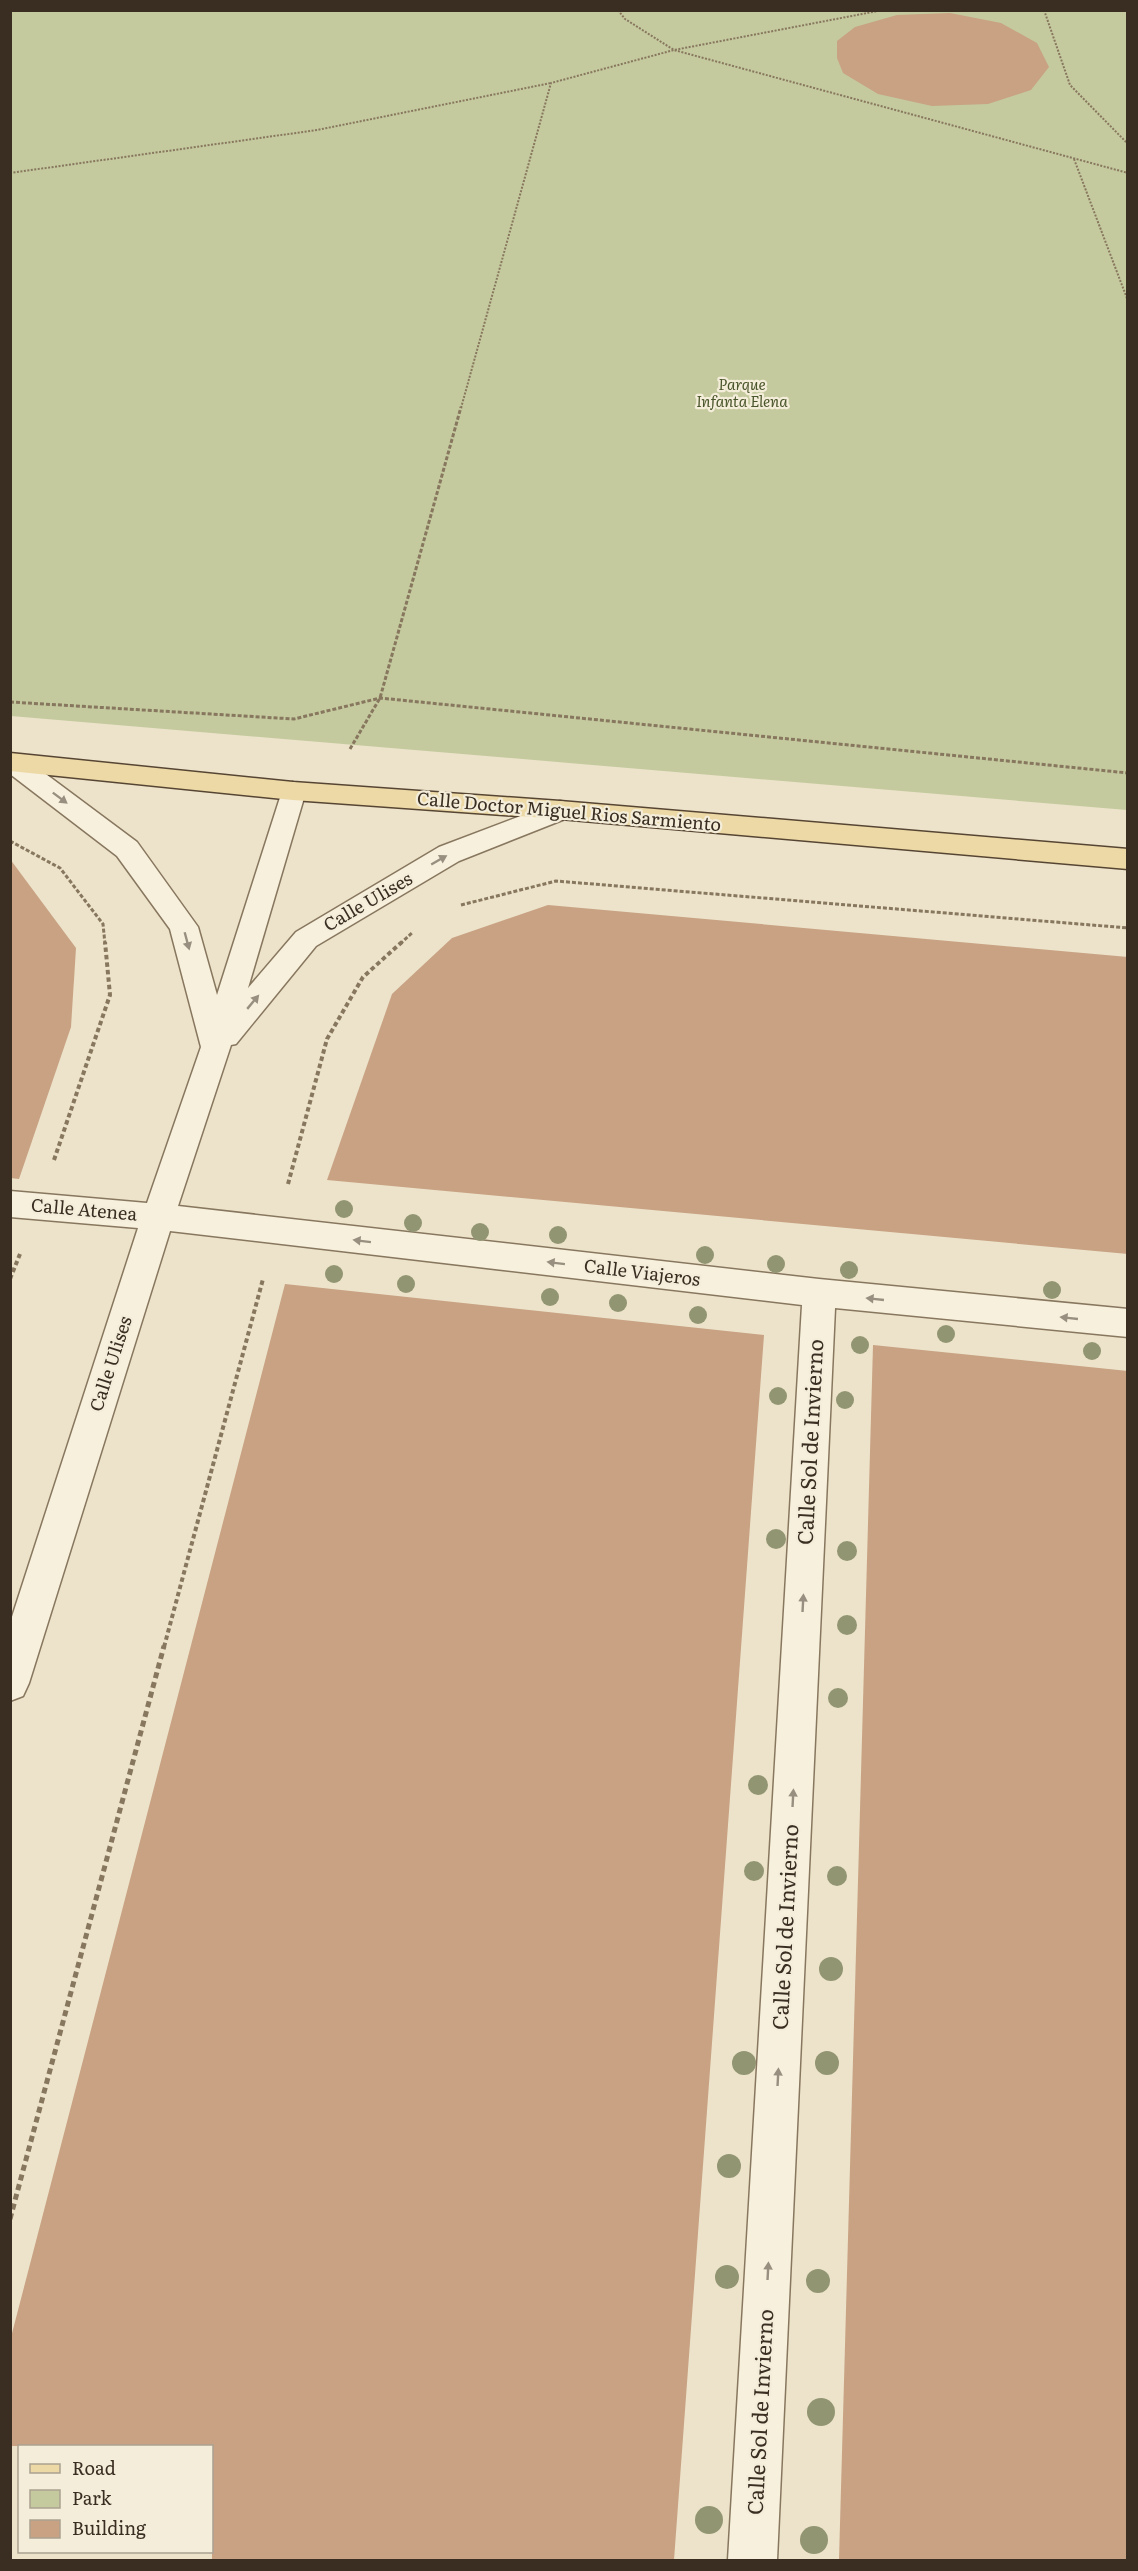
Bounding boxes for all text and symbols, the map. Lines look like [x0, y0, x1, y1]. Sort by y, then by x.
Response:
park label: Parque Infanta Elena [696, 372, 788, 412]
street label: Calle Doctor Miguel Rios Sarmiento [416, 784, 722, 837]
one-way arrow [52, 792, 68, 804]
one-way arrow [431, 855, 447, 866]
street label: Calle Ulises [318, 864, 417, 937]
one-way arrow [183, 932, 193, 950]
one-way arrow [247, 994, 260, 1010]
street label: Calle Atenea [30, 1190, 139, 1227]
one-way arrow [353, 1236, 372, 1246]
street label: Calle Viajeros [583, 1251, 702, 1292]
one-way arrow [547, 1258, 566, 1268]
one-way arrow [866, 1294, 885, 1304]
street label: Calle Ulises [81, 1312, 138, 1415]
one-way arrow [1060, 1313, 1079, 1323]
street label: Calle Sol de Invierno [788, 1338, 829, 1546]
one-way arrow [798, 1594, 808, 1613]
one-way arrow [788, 1789, 797, 1808]
street label: Calle Sol de Invierno [763, 1823, 804, 2031]
one-way arrow [774, 2067, 783, 2086]
one-way arrow [764, 2262, 773, 2281]
street label: Calle Sol de Invierno [738, 2308, 779, 2516]
legend [18, 2445, 213, 2553]
text: Road [72, 2454, 116, 2481]
text: Park [72, 2484, 113, 2511]
text: Building [72, 2514, 147, 2541]

